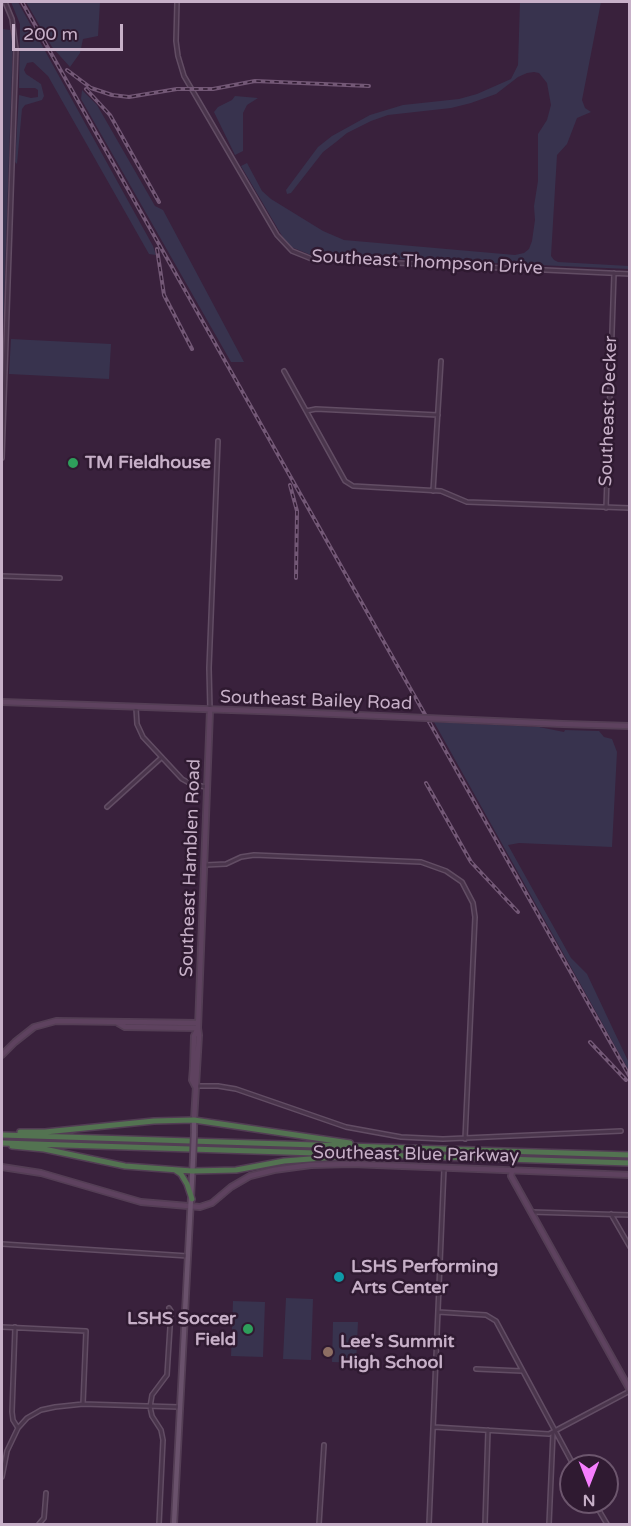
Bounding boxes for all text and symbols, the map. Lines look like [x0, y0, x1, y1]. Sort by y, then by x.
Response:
scale bar [15, 12, 126, 50]
text: 200 m [23, 23, 78, 45]
street label: Southeast Thompson Drive [311, 246, 543, 280]
street label: Southeast Decker [596, 335, 622, 487]
place label: TM Fieldhouse [85, 452, 211, 474]
marker: TM Fieldhouse [66, 456, 80, 470]
street label: Southeast Bailey Road [219, 687, 413, 715]
street label: Southeast Hamblen Road [176, 758, 206, 978]
street label: Southeast Blue Parkway [313, 1142, 519, 1168]
place label: LSHS Performing Arts Center [351, 1256, 498, 1298]
marker: LSHS Performing Arts Center [332, 1270, 346, 1284]
place label: LSHS Soccer Field [127, 1308, 236, 1350]
marker: LSHS Soccer Field [241, 1322, 255, 1336]
place label: Lee's Summit High School [340, 1331, 454, 1374]
marker: Lee's Summit High School [321, 1345, 335, 1359]
north arrow [559, 1454, 619, 1514]
text: N [583, 1490, 595, 1510]

